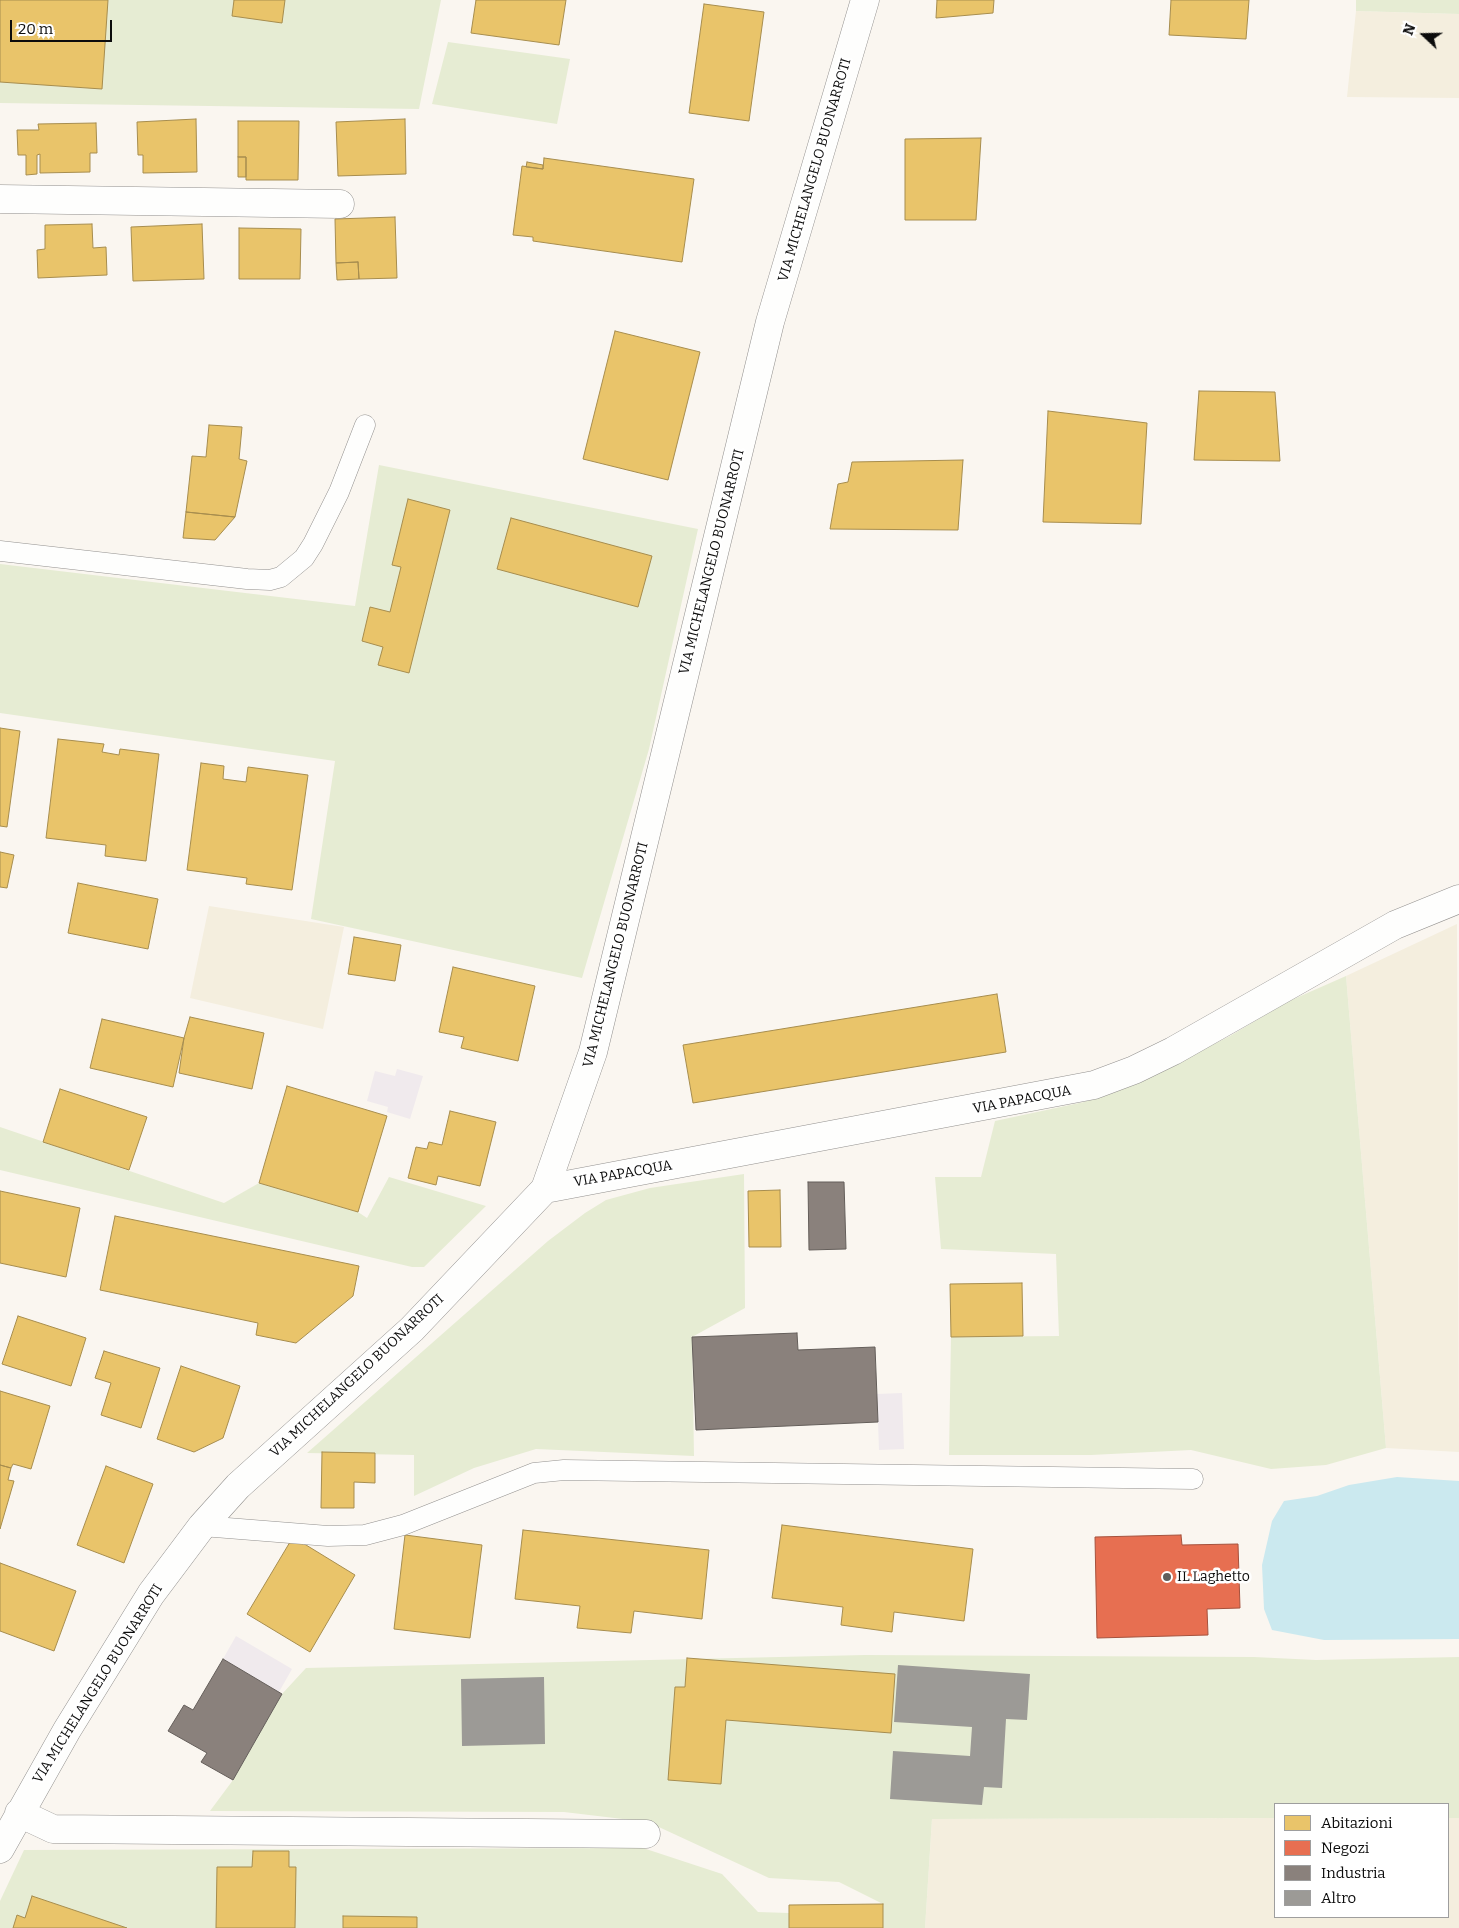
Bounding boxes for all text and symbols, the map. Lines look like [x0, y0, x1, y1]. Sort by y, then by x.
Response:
scale bar [12, 10, 115, 42]
north arrow [1399, 10, 1449, 60]
text: 20 m [18, 20, 53, 38]
text: N [1400, 21, 1419, 38]
street label: VIA MICHELANGELO BUONARROTI [775, 56, 855, 284]
street label: VIA MICHELANGELO BUONARROTI [676, 448, 748, 676]
street label: VIA MICHELANGELO BUONARROTI [580, 841, 652, 1069]
street label: VIA PAPACQUA [971, 1082, 1073, 1118]
street label: VIA PAPACQUA [572, 1157, 674, 1191]
street label: VIA MICHELANGELO BUONARROTI [267, 1291, 447, 1461]
place label: IL Laghetto [1177, 1569, 1250, 1585]
marker: IL Laghetto [1161, 1571, 1173, 1583]
street label: VIA MICHELANGELO BUONARROTI [30, 1581, 166, 1787]
legend [1274, 1803, 1449, 1918]
text: Abitazioni [1321, 1814, 1392, 1832]
text: Negozi [1321, 1839, 1369, 1857]
text: Industria [1321, 1864, 1385, 1882]
text: Altro [1321, 1889, 1356, 1907]

